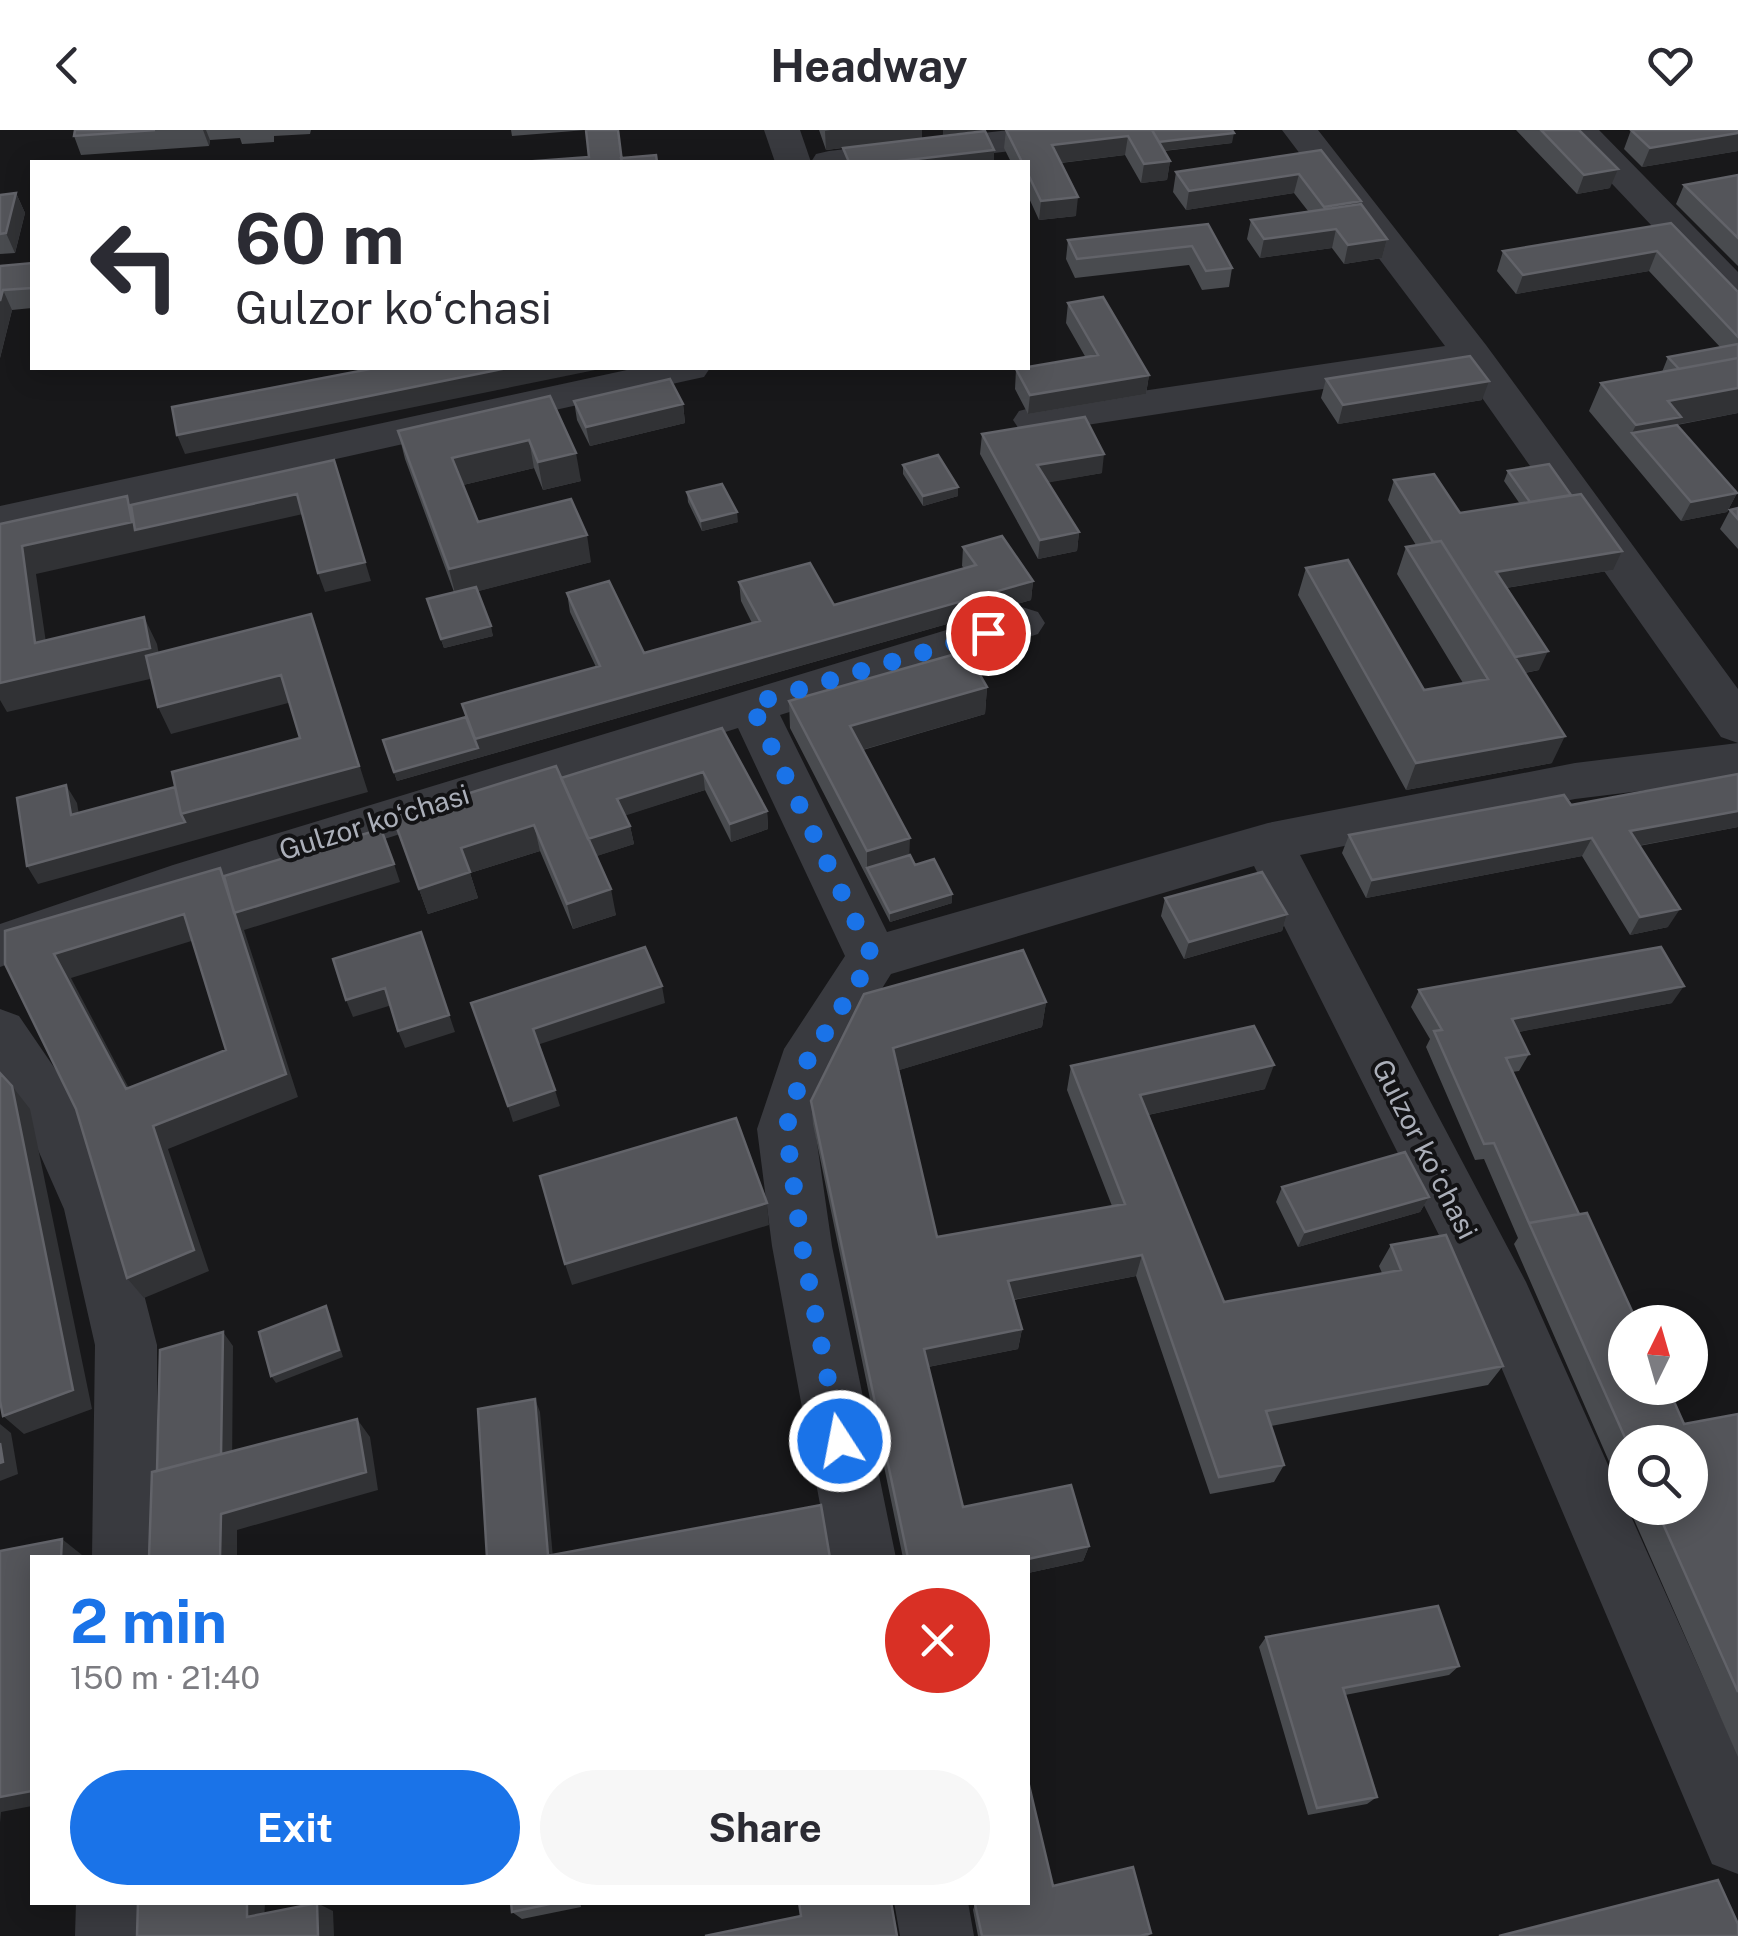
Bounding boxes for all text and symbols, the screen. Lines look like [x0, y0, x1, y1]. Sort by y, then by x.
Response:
icon: back [40, 38, 95, 93]
icon: heart [1643, 38, 1698, 93]
text: Headway [770, 39, 968, 92]
text: 60 m [235, 197, 405, 280]
icon: left [70, 200, 200, 330]
text: Gulzor koʻchasi [235, 281, 552, 334]
pin [946, 591, 1031, 676]
icon: arrive [961, 606, 1016, 661]
street label: Gulzor koʻchasi [275, 777, 473, 866]
street label: Gulzor koʻchasi [1366, 1053, 1485, 1244]
north arrow [1608, 1305, 1708, 1405]
map controls [1608, 1305, 1708, 1525]
position arrow [788, 1389, 892, 1493]
button: search [1608, 1425, 1708, 1525]
text: 2 min [70, 1586, 227, 1657]
button: close [885, 1588, 990, 1693]
text: 150 m · 21:40 [70, 1659, 260, 1696]
button: Exit [70, 1770, 520, 1885]
button: Share [540, 1770, 990, 1885]

